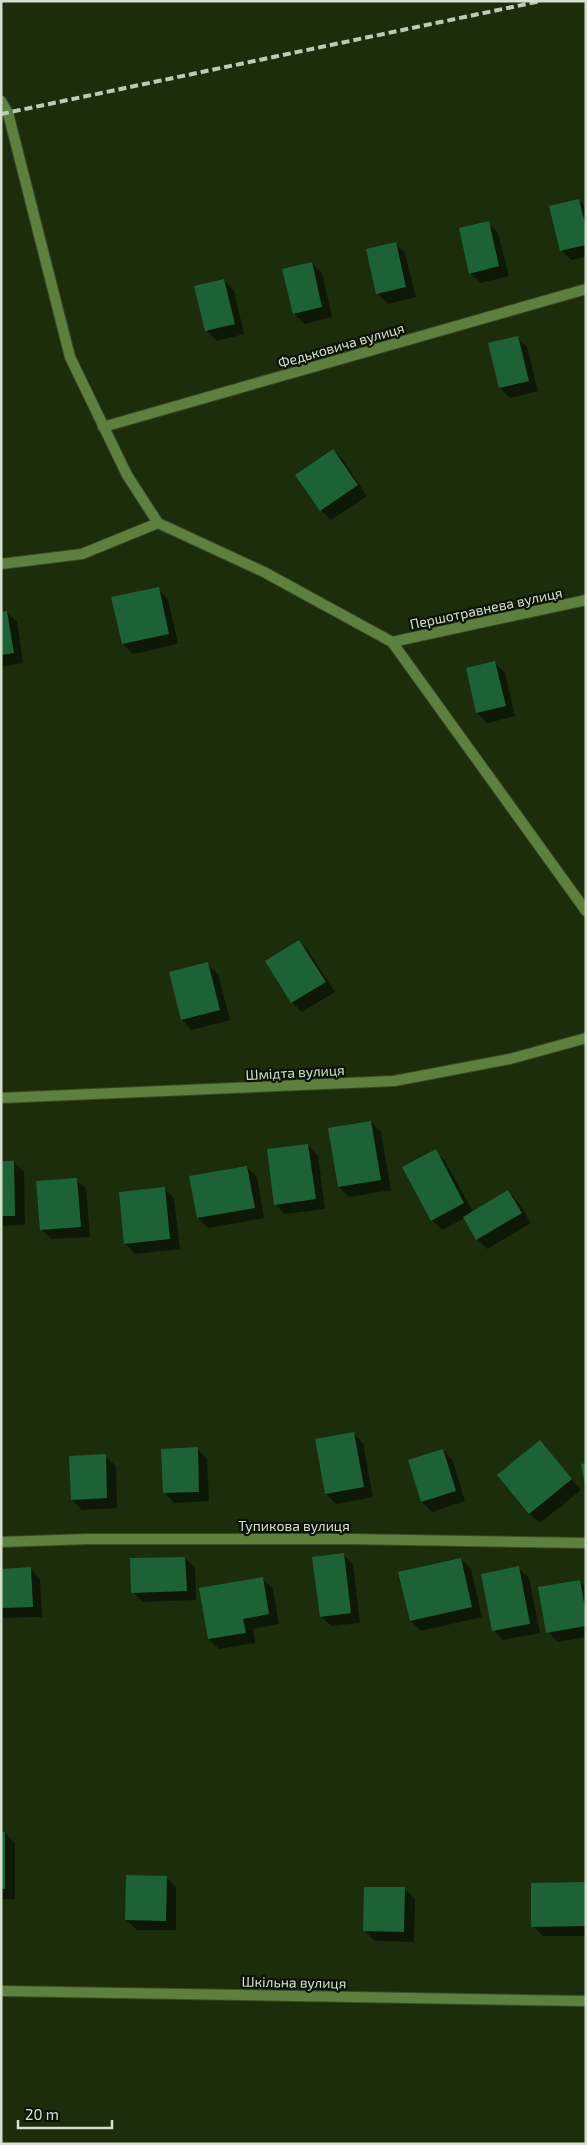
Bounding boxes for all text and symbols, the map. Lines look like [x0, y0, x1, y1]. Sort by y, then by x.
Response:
street label: Федьковича вулиця [276, 319, 406, 371]
street label: Першотравнева вулиця [408, 583, 564, 633]
street label: Шмідта вулиця [245, 1061, 345, 1083]
street label: Тупикова вулиця [238, 1517, 350, 1534]
street label: Шкільна вулиця [241, 1973, 347, 1991]
scale bar [18, 2098, 111, 2130]
text: 20 m [25, 2105, 59, 2123]

